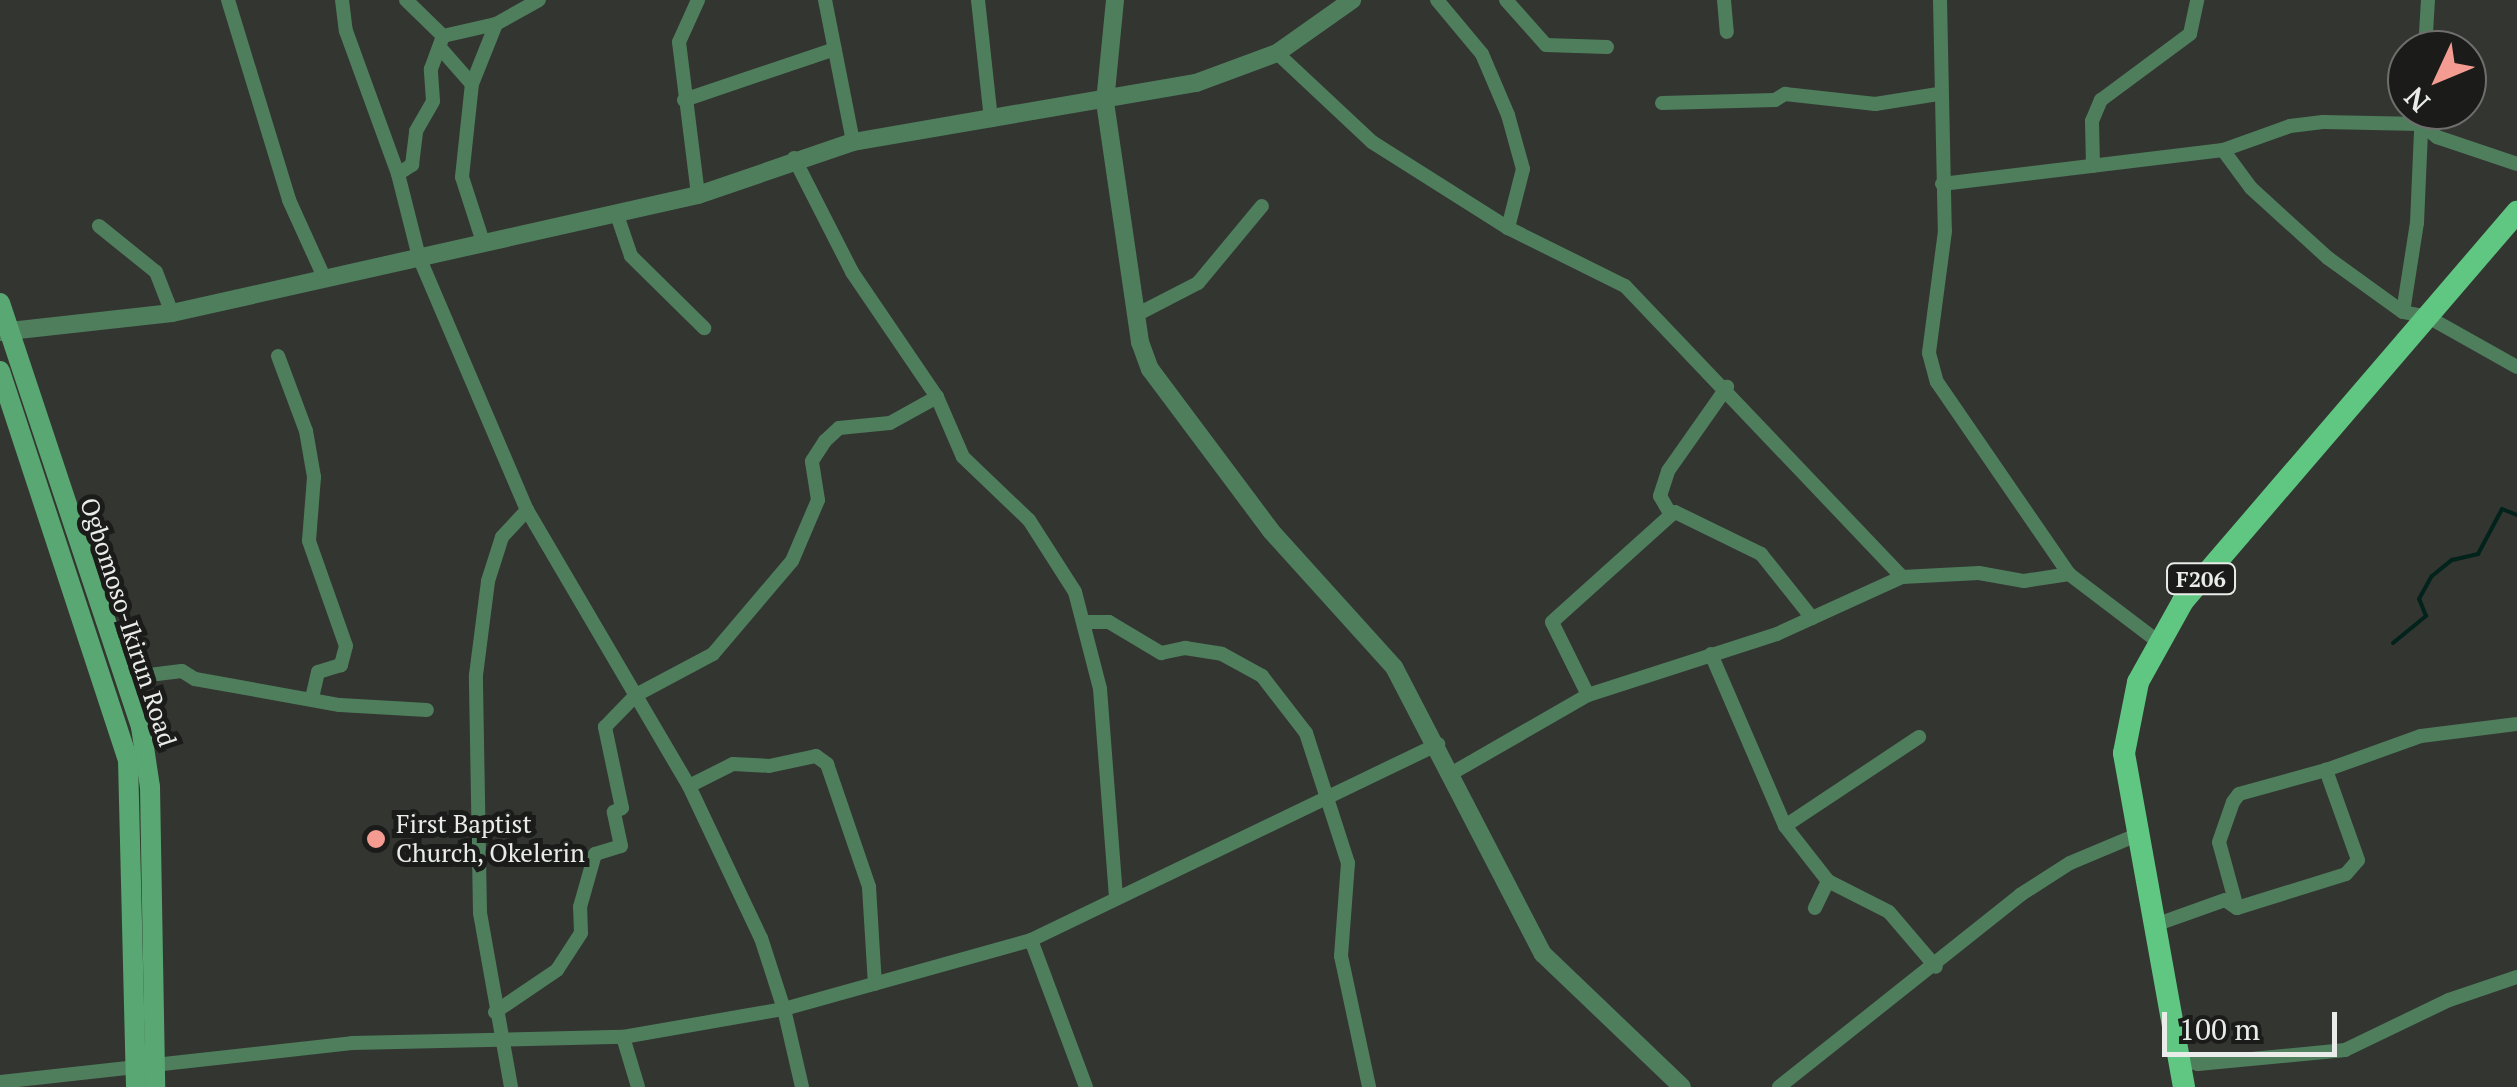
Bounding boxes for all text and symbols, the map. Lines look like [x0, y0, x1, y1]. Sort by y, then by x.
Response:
north arrow [2387, 30, 2487, 130]
text: N [2396, 79, 2437, 120]
street label: Ogbomoso-Ikirun Road [74, 494, 182, 750]
road number: F206 [2166, 562, 2236, 596]
place label: First Baptist Church, Okelerin [396, 810, 586, 869]
marker: First Baptist Church, Okelerin [365, 828, 387, 850]
scale bar [2167, 992, 2342, 1054]
text: 100 m [2179, 1009, 2260, 1049]

